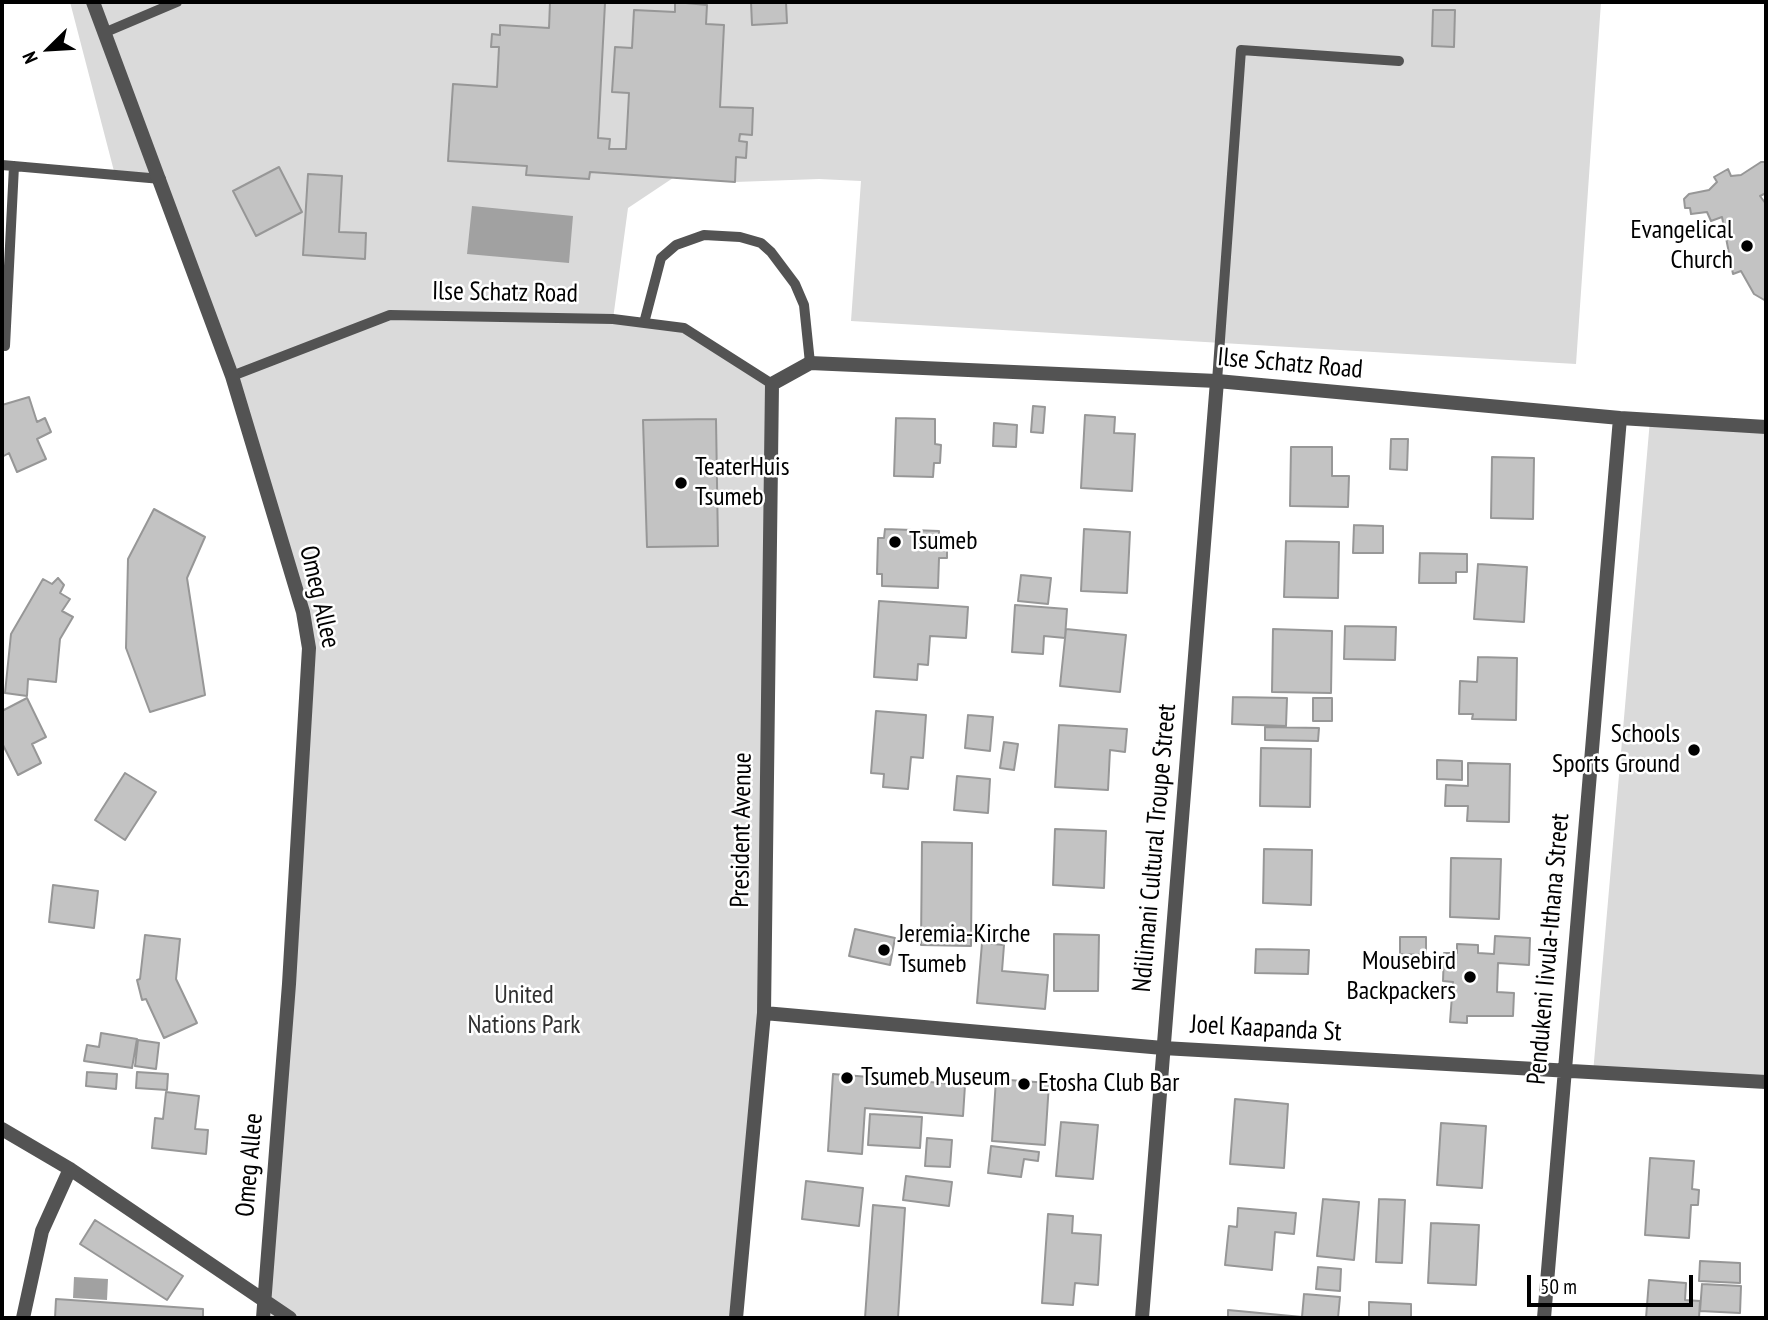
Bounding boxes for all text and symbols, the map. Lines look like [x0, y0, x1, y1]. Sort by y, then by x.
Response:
north arrow [14, 14, 84, 84]
text: N [17, 48, 43, 67]
place label: Evangelical Church [1631, 215, 1733, 276]
marker: Evangelical Church [1739, 238, 1755, 254]
street label: Ilse Schatz Road [432, 276, 578, 310]
street label: Ilse Schatz Road [1216, 342, 1364, 386]
place label: TeaterHuis Tsumeb [695, 452, 790, 514]
marker: TeaterHuis Tsumeb [673, 475, 689, 491]
place label: Tsumeb [909, 526, 977, 558]
marker: Tsumeb [887, 534, 903, 550]
street label: Omeg Allee [292, 543, 346, 651]
street label: Ndilimani Cultural Troupe Street [1127, 703, 1183, 993]
place label: Schools Sports Ground [1552, 719, 1680, 780]
marker: Schools Sports Ground [1686, 742, 1702, 758]
street label: President Avenue [725, 752, 759, 908]
street label: Pendukeni Iivula-Ithana Street [1522, 812, 1576, 1086]
place label: Jeremia-Kirche Tsumeb [898, 919, 1030, 981]
marker: Jeremia-Kirche Tsumeb [876, 942, 892, 958]
place label: Mousebird Backpackers [1347, 946, 1456, 1007]
marker: Mousebird Backpackers [1462, 969, 1478, 985]
park label: United Nations Park [468, 980, 580, 1042]
street label: Joel Kaapanda St [1190, 1009, 1342, 1049]
place label: Tsumeb Museum [861, 1062, 1011, 1094]
place label: Etosha Club Bar [1038, 1068, 1179, 1100]
marker: Tsumeb Museum [839, 1070, 855, 1086]
marker: Etosha Club Bar [1016, 1076, 1032, 1092]
street label: Omeg Allee [230, 1112, 270, 1218]
scale bar [1530, 1260, 1696, 1304]
text: 50 m [1540, 1273, 1577, 1300]

